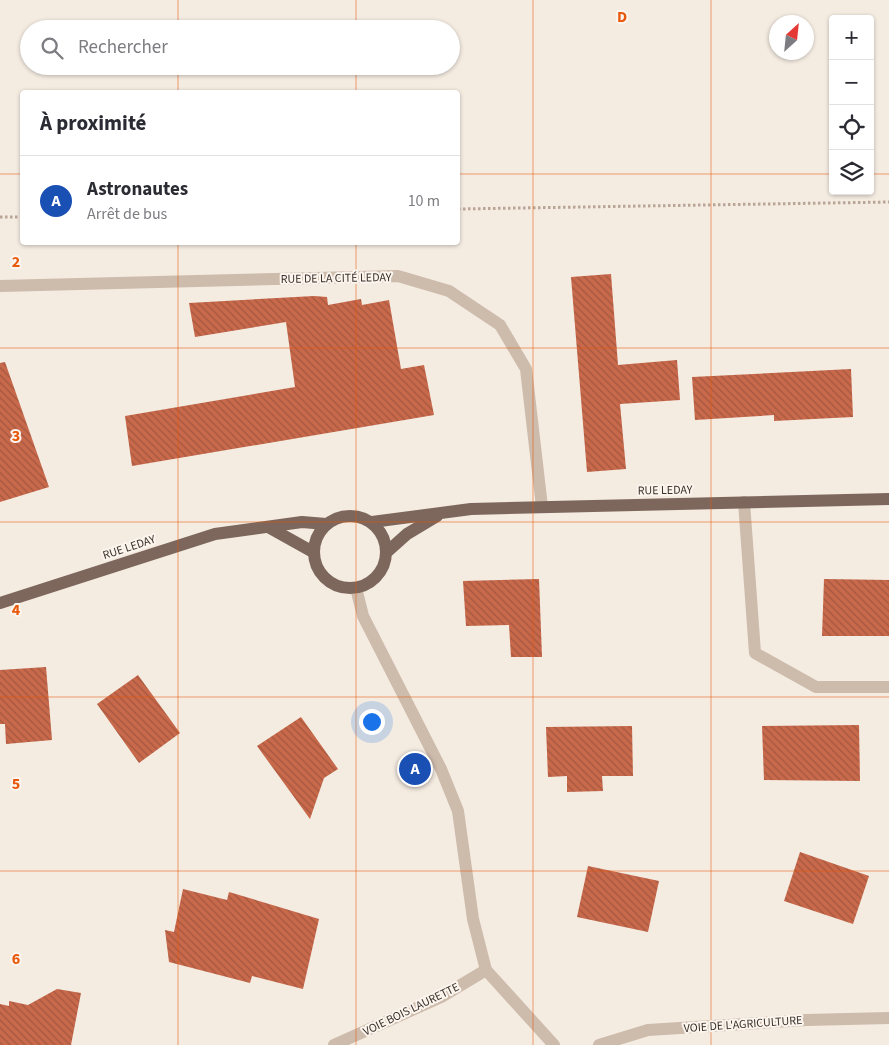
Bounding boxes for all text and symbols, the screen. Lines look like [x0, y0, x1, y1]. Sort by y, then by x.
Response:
text: D [617, 6, 627, 28]
north arrow [769, 15, 814, 60]
map controls [829, 15, 874, 195]
button: + [829, 15, 874, 60]
search box [20, 20, 460, 75]
icon: search [38, 34, 66, 62]
text: Rechercher [78, 34, 168, 61]
button: − [829, 60, 874, 105]
button: locate [829, 105, 874, 150]
text: À proximité [40, 108, 146, 138]
button: layers [829, 150, 874, 195]
text: Astronautes [87, 176, 188, 203]
text: A [51, 190, 61, 212]
text: 10 m [408, 190, 440, 212]
text: Arrêt de bus [87, 203, 167, 225]
text: 2 [12, 251, 20, 273]
street label: RUE DE LA CITÉ LEDAY [280, 269, 392, 288]
text: 3 [12, 425, 20, 447]
street label: RUE LEDAY [637, 482, 693, 499]
street label: RUE LEDAY [100, 531, 158, 564]
text: 4 [12, 599, 21, 621]
your location [359, 709, 385, 735]
pin: A [399, 750, 431, 788]
text: 5 [12, 773, 20, 795]
text: 6 [12, 948, 20, 970]
street label: VOIE BOIS LAURETTE [360, 979, 462, 1040]
street label: VOIE DE L'AGRICULTURE [683, 1012, 803, 1037]

